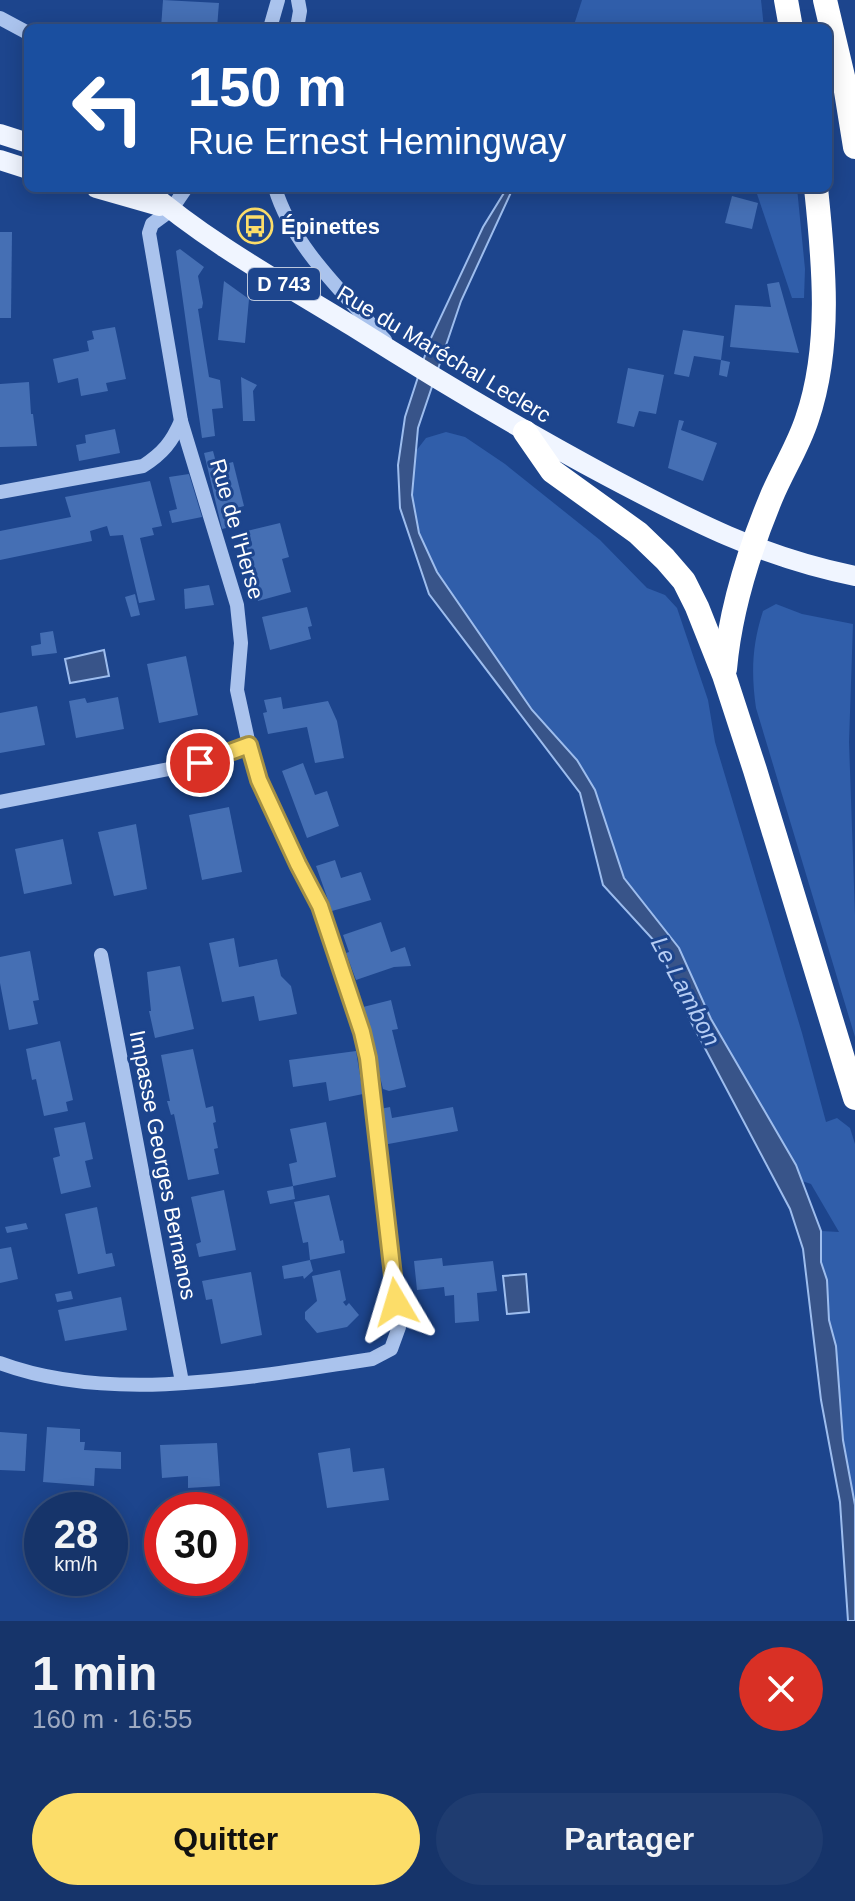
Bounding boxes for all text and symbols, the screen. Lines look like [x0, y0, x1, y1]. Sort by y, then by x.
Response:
text: 150 m [188, 55, 347, 118]
icon: left [56, 56, 160, 160]
text: Rue Ernest Hemingway [188, 121, 566, 162]
bus stop icon: Épinettes [236, 207, 274, 245]
place label: Épinettes [281, 214, 380, 239]
road number: D 743 [248, 268, 320, 300]
street label: Rue du Maréchal Leclerc [333, 280, 555, 428]
street label: Rue de l'Herse [205, 456, 269, 602]
pin [166, 729, 234, 797]
icon: arrive [178, 741, 222, 785]
water label: Le Lambon [646, 932, 726, 1050]
street label: Impasse Georges Bernanos [125, 1028, 201, 1302]
position arrow [354, 1260, 438, 1344]
speed limit sign: 30 [144, 1492, 248, 1596]
text: 28 [54, 1512, 98, 1556]
text: km/h [54, 1553, 98, 1575]
text: 1 min [32, 1647, 157, 1700]
button: close [739, 1647, 823, 1731]
text: 160 m · 16:55 [32, 1704, 192, 1734]
button: Quitter [32, 1793, 420, 1885]
button: Partager [436, 1793, 823, 1885]

